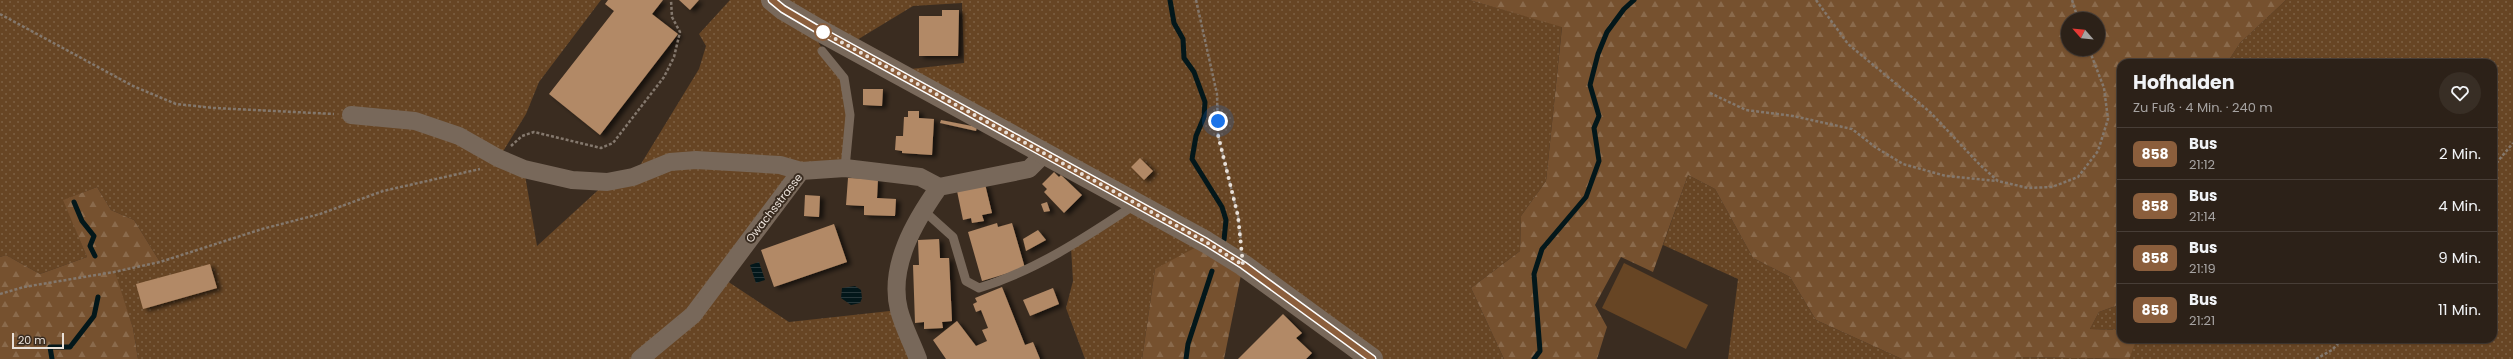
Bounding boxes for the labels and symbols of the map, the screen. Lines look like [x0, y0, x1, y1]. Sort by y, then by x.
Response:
north arrow [2061, 12, 2105, 56]
unlabelled marker [814, 23, 832, 41]
your location [1208, 111, 1228, 131]
street label: Owachsstrasse [742, 170, 806, 246]
scale bar [12, 331, 64, 350]

